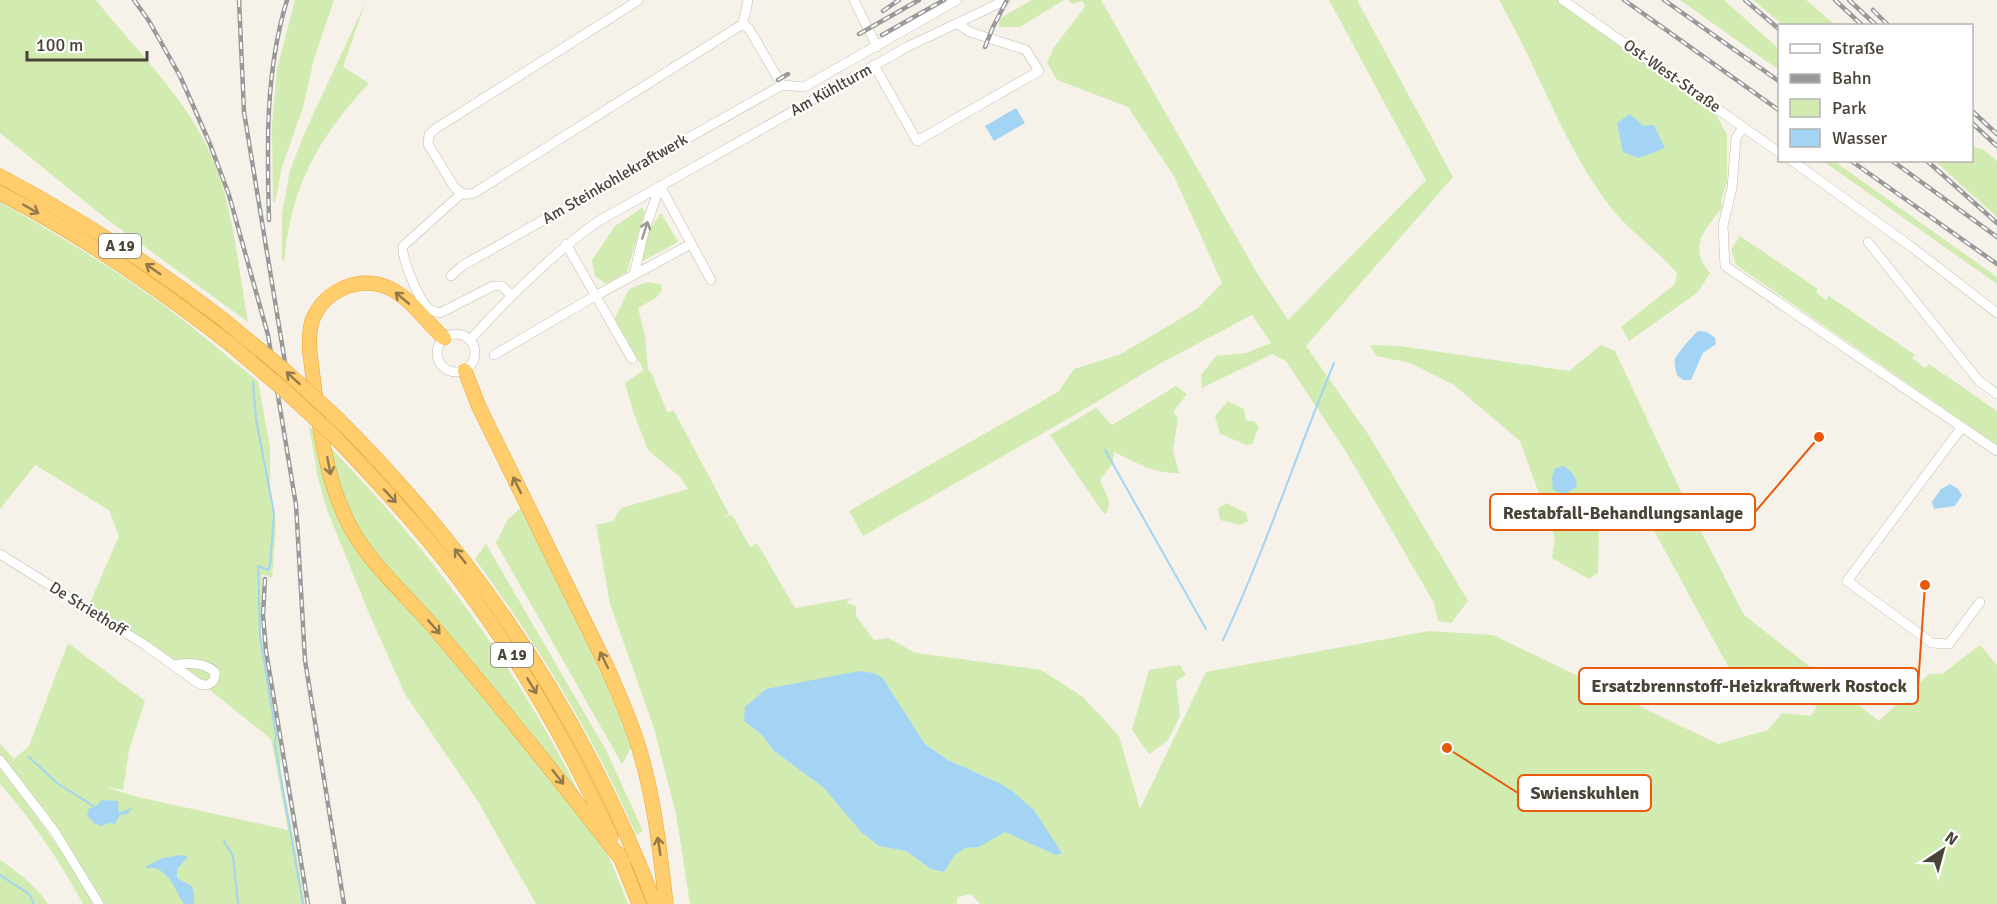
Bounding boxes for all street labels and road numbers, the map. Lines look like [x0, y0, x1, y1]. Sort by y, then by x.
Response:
street label: Ost-West-Straße [1619, 35, 1725, 117]
street label: Am Kühlturm [787, 59, 875, 121]
street label: Am Steinkohlekraftwerk [539, 129, 691, 229]
road number: A 19 [99, 234, 141, 258]
street label: De Striethoff [46, 577, 131, 641]
road number: A 19 [491, 643, 533, 667]

